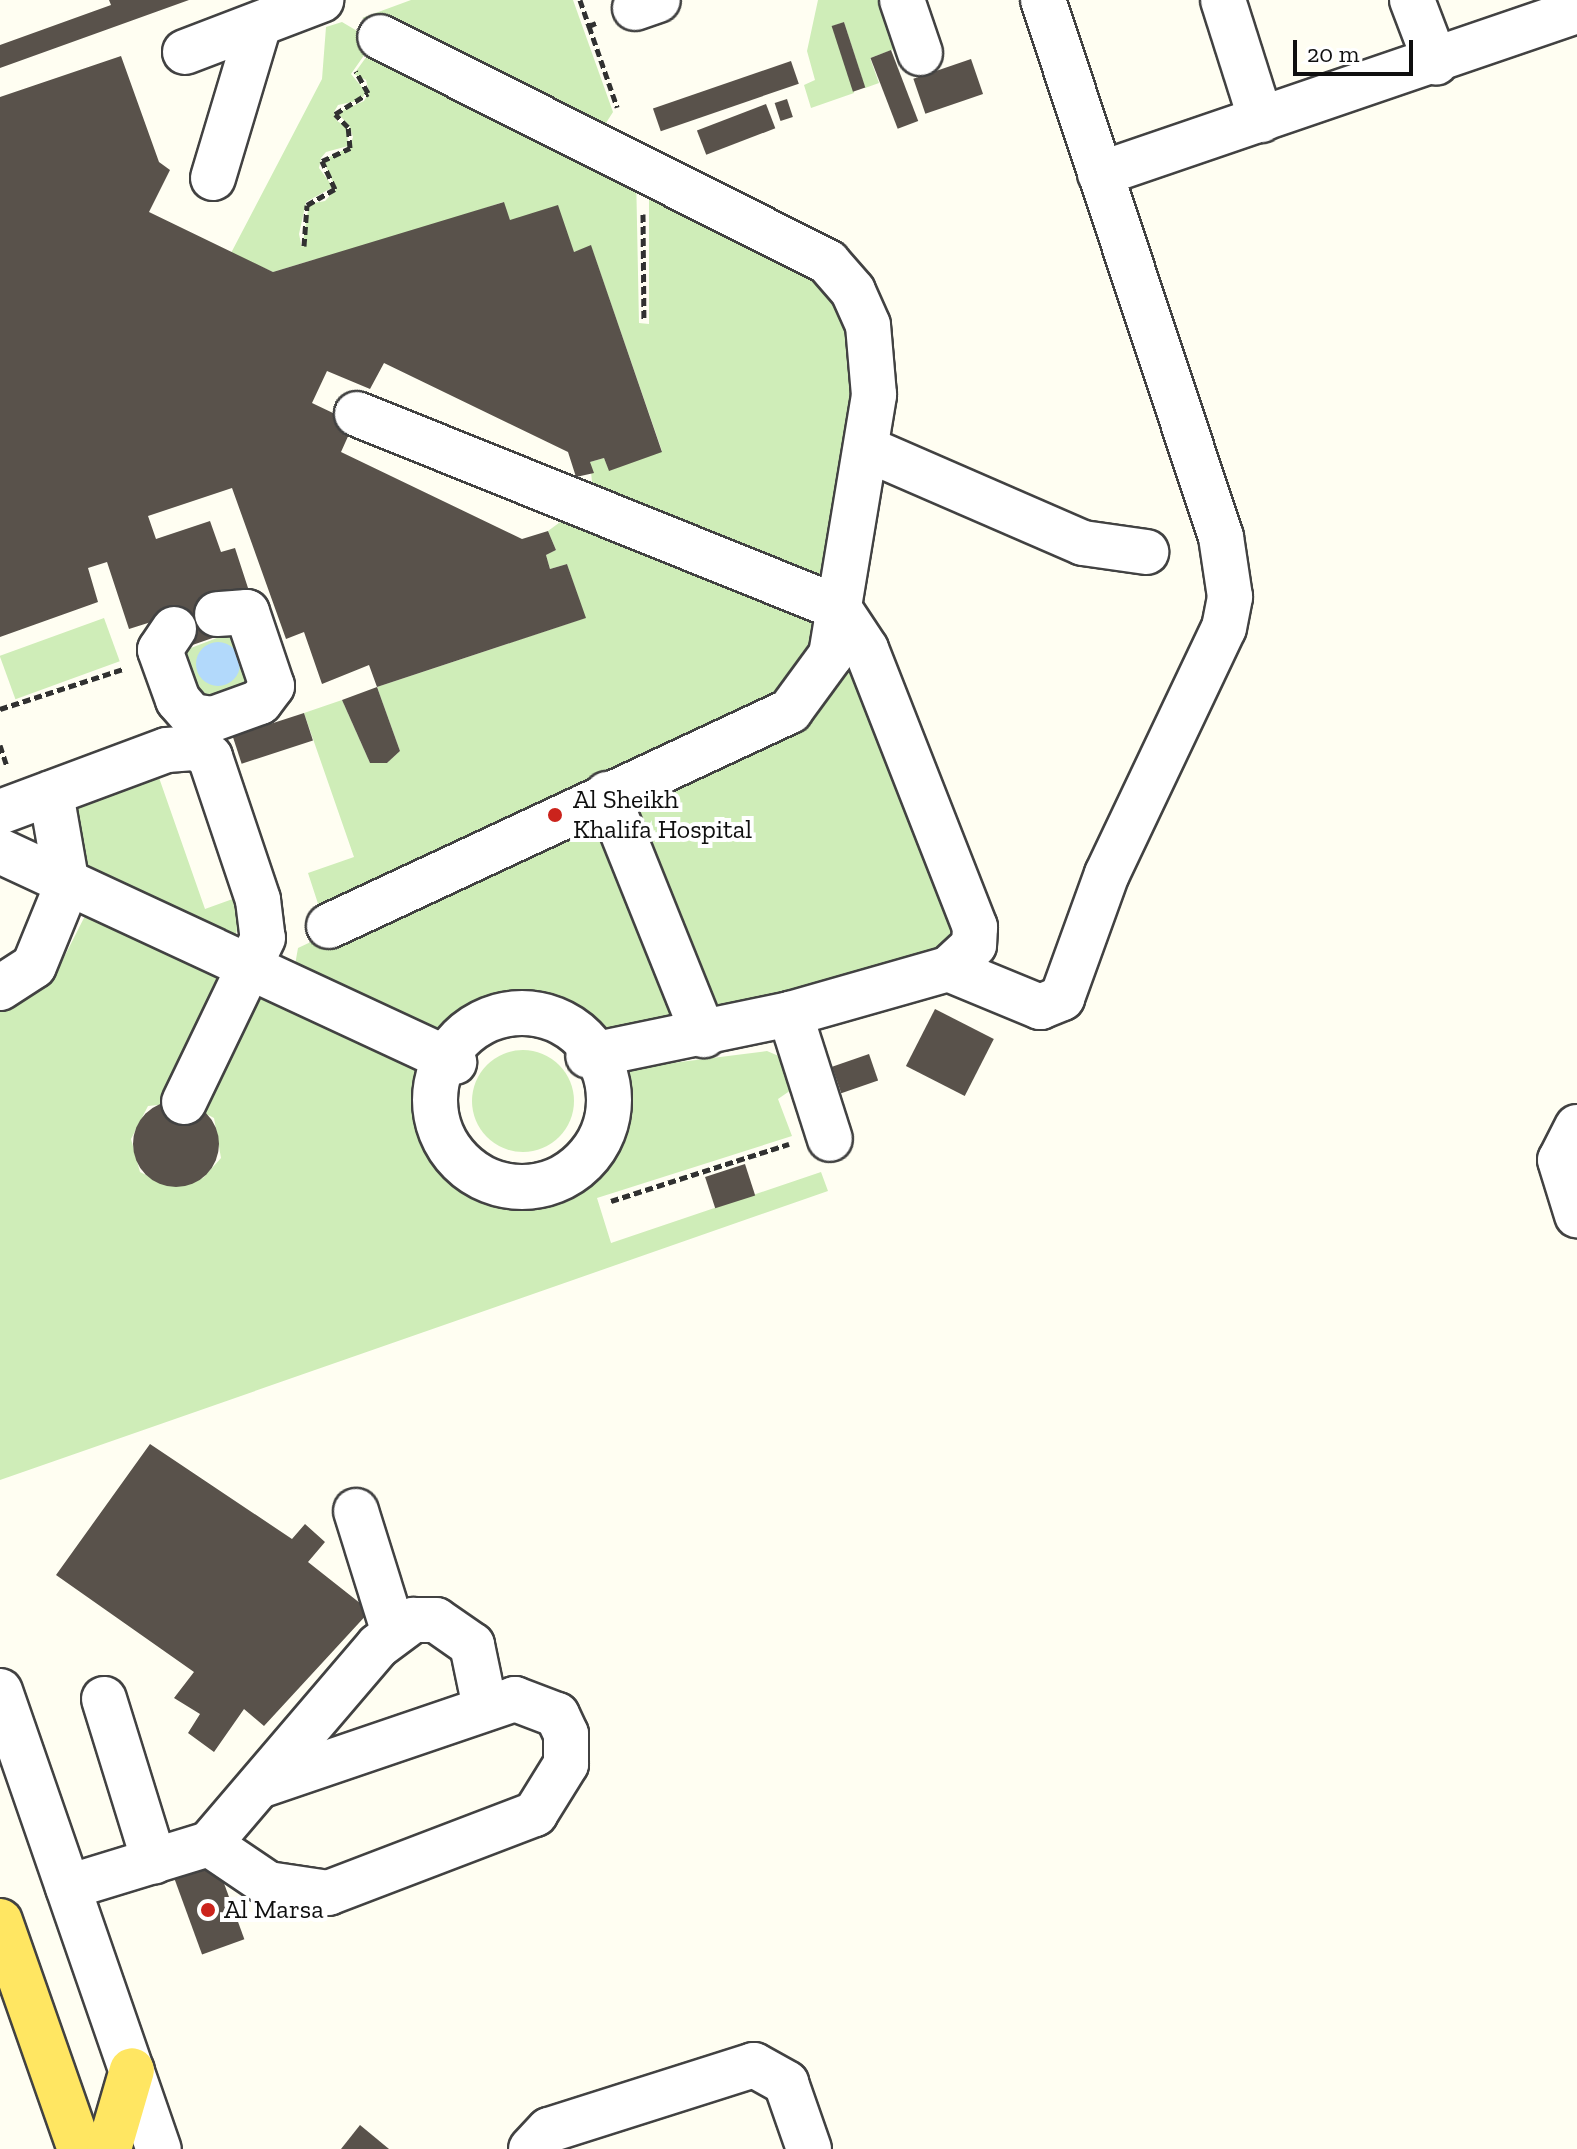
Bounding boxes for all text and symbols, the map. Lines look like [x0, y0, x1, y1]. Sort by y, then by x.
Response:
scale bar [1297, 24, 1417, 74]
text: 20 m [1307, 39, 1359, 68]
place label: Al Sheikh Khalifa Hospital [573, 784, 752, 846]
marker: Al Sheikh Khalifa Hospital [544, 804, 566, 826]
place label: Al Marsa [224, 1894, 324, 1926]
marker: Al Marsa [199, 1901, 217, 1919]

